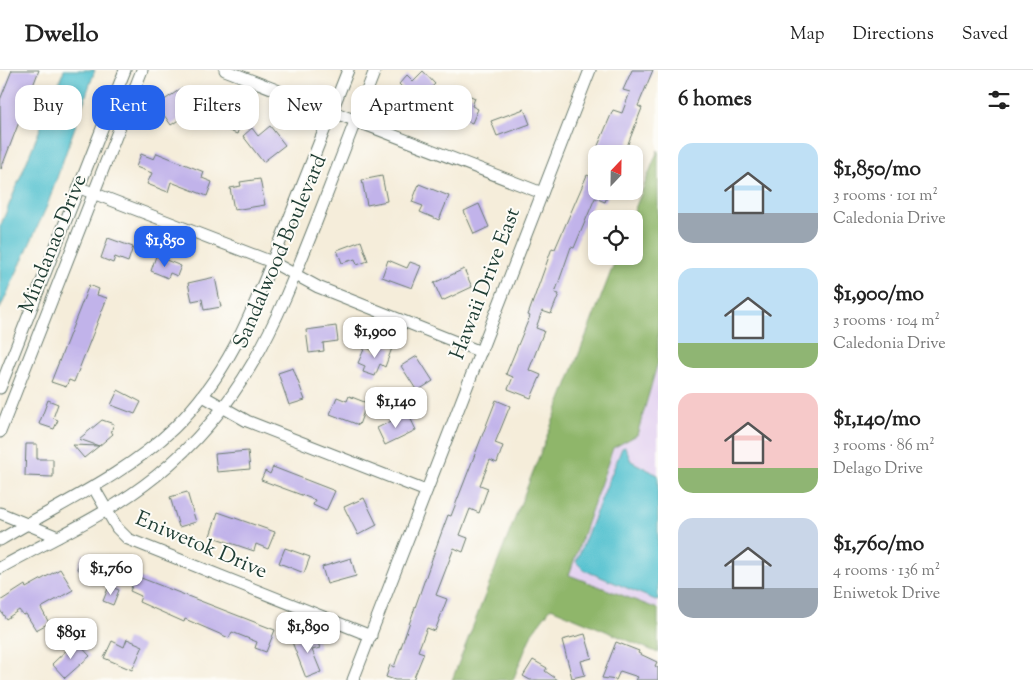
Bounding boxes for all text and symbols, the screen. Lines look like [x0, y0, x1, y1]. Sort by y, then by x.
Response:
text: Dwello [25, 18, 99, 52]
text: Map [790, 22, 825, 48]
text: Directions [853, 22, 934, 48]
text: Saved [962, 22, 1008, 48]
chip: Buy [15, 85, 82, 130]
chip: Rent [92, 85, 165, 130]
chip: Filters [175, 85, 259, 130]
chip: New [269, 85, 341, 130]
chip: Apartment [351, 85, 472, 130]
text: 6 homes [678, 85, 752, 115]
icon: filters [985, 86, 1013, 114]
north arrow [588, 145, 642, 200]
map controls [588, 145, 643, 265]
street label: Sandalwood Boulevard [227, 150, 336, 354]
text: $1,850/mo [833, 155, 921, 185]
icon: home [718, 163, 778, 223]
street label: Mindanao Drive [13, 170, 95, 318]
text: 3 rooms · 101 m² [833, 185, 938, 208]
street label: Hawaii Drive East [443, 204, 529, 364]
text: Caledonia Drive [833, 208, 946, 231]
button: locate [588, 210, 643, 265]
pin: $1,850 [124, 226, 206, 268]
text: $1,850 [145, 230, 185, 253]
text: $1,900/mo [833, 280, 924, 310]
icon: home [718, 288, 778, 348]
text: 3 rooms · 104 m² [833, 310, 940, 333]
pin: $1,900 [334, 316, 416, 359]
text: $1,900 [354, 321, 396, 344]
text: Caledonia Drive [833, 333, 946, 356]
pin: $1,140 [355, 386, 437, 429]
text: $1,140 [376, 391, 416, 414]
text: $1,140/mo [833, 405, 921, 435]
icon: home [718, 413, 778, 473]
text: 3 rooms · 86 m² [833, 435, 935, 458]
text: Delago Drive [833, 458, 923, 481]
street label: Eniwetok Drive [130, 505, 272, 587]
text: $1,760/mo [833, 530, 924, 560]
icon: home [718, 538, 778, 598]
pin: $1,760 [70, 554, 152, 596]
text: $1,760 [90, 558, 132, 581]
text: 4 rooms · 136 m² [833, 560, 940, 583]
text: Eniwetok Drive [833, 583, 940, 606]
pin: $1,890 [267, 612, 349, 654]
text: $1,890 [287, 616, 329, 639]
pin: $891 [41, 618, 101, 660]
text: $891 [56, 622, 86, 645]

